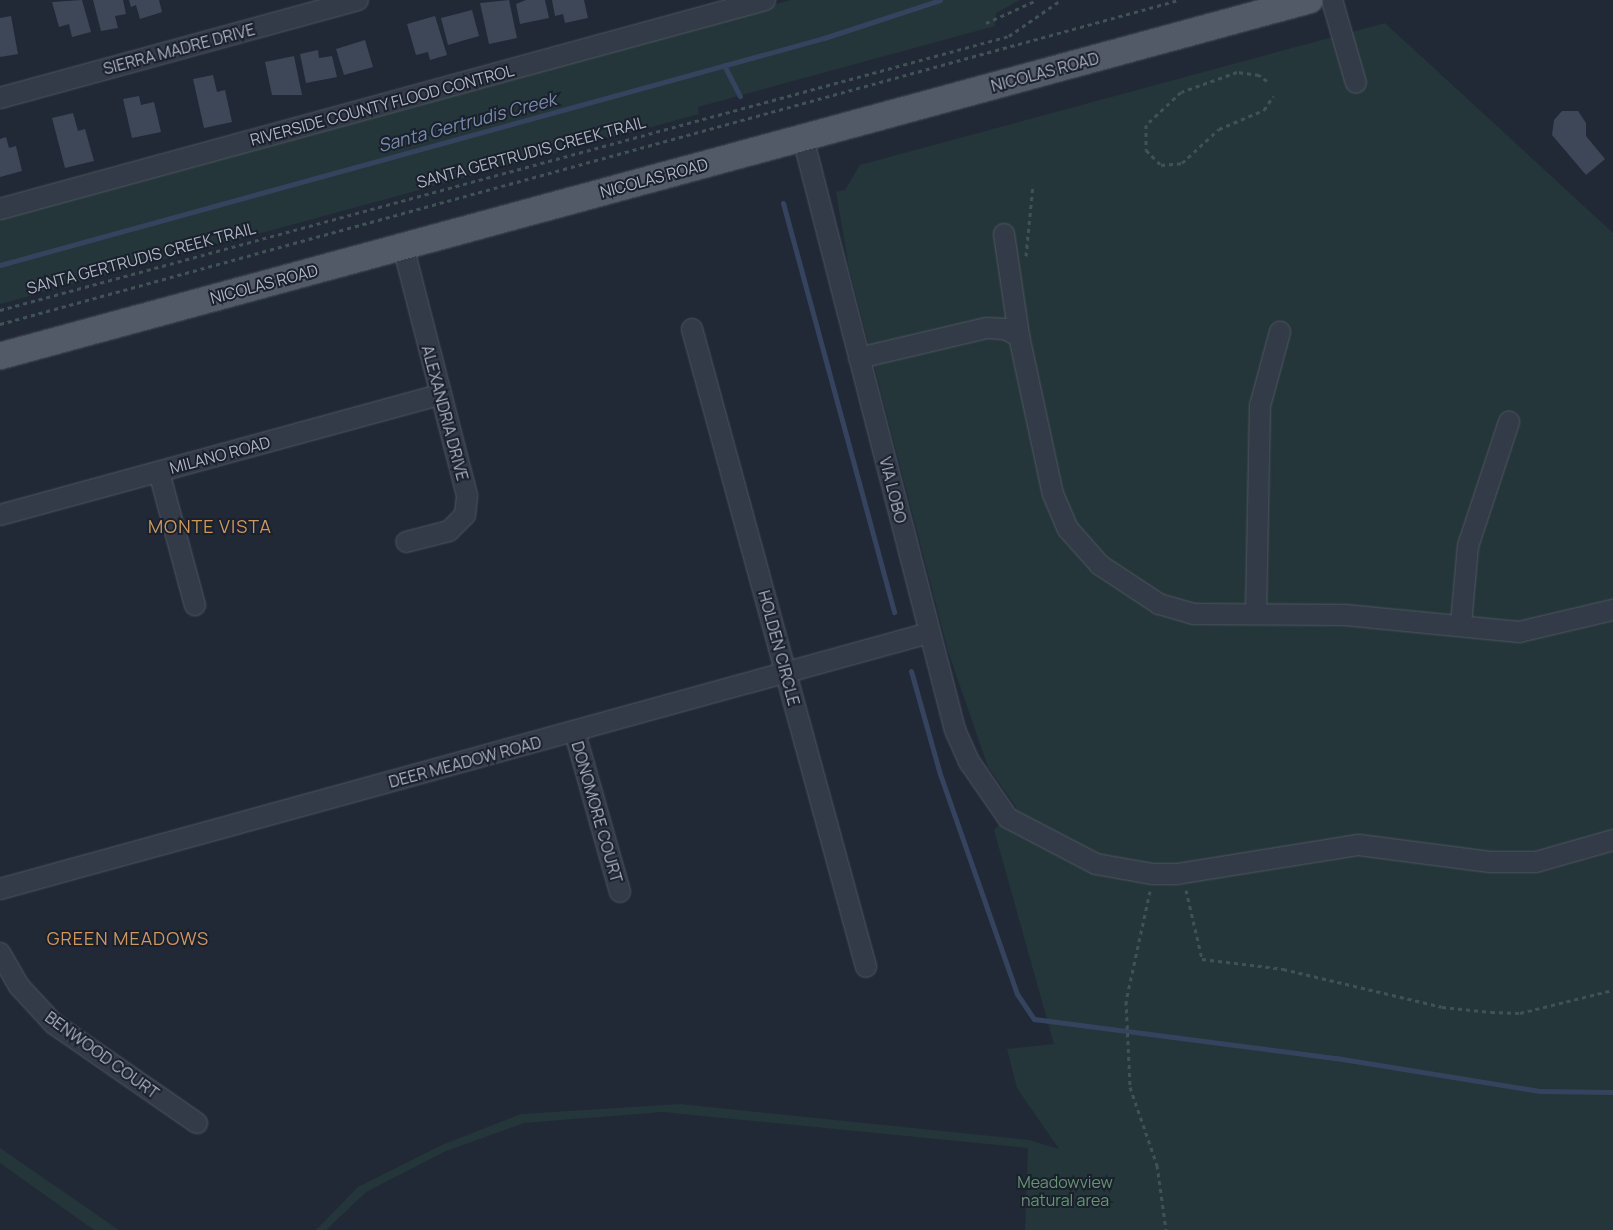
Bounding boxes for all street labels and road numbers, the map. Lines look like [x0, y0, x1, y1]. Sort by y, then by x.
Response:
street label: SIERRA MADRE DRIVE [101, 19, 257, 79]
street label: NICOLAS ROAD [989, 48, 1101, 96]
street label: RIVERSIDE COUNTY FLOOD CONTROL [248, 60, 516, 150]
street label: SANTA GERTRUDIS CREEK TRAIL [414, 112, 648, 192]
street label: NICOLAS ROAD [598, 154, 710, 202]
street label: SANTA GERTRUDIS CREEK TRAIL [24, 218, 258, 298]
street label: NICOLAS ROAD [208, 260, 320, 308]
street label: ALEXANDRIA DRIVE [418, 343, 472, 483]
street label: MILANO ROAD [168, 432, 272, 478]
street label: VIA LOBO [876, 455, 910, 525]
street label: HOLDEN CIRCLE [754, 588, 804, 708]
street label: DEER MEADOW ROAD [387, 732, 543, 792]
street label: DONOMORE COURT [568, 739, 626, 885]
street label: BENWOOD COURT [42, 1007, 162, 1103]

